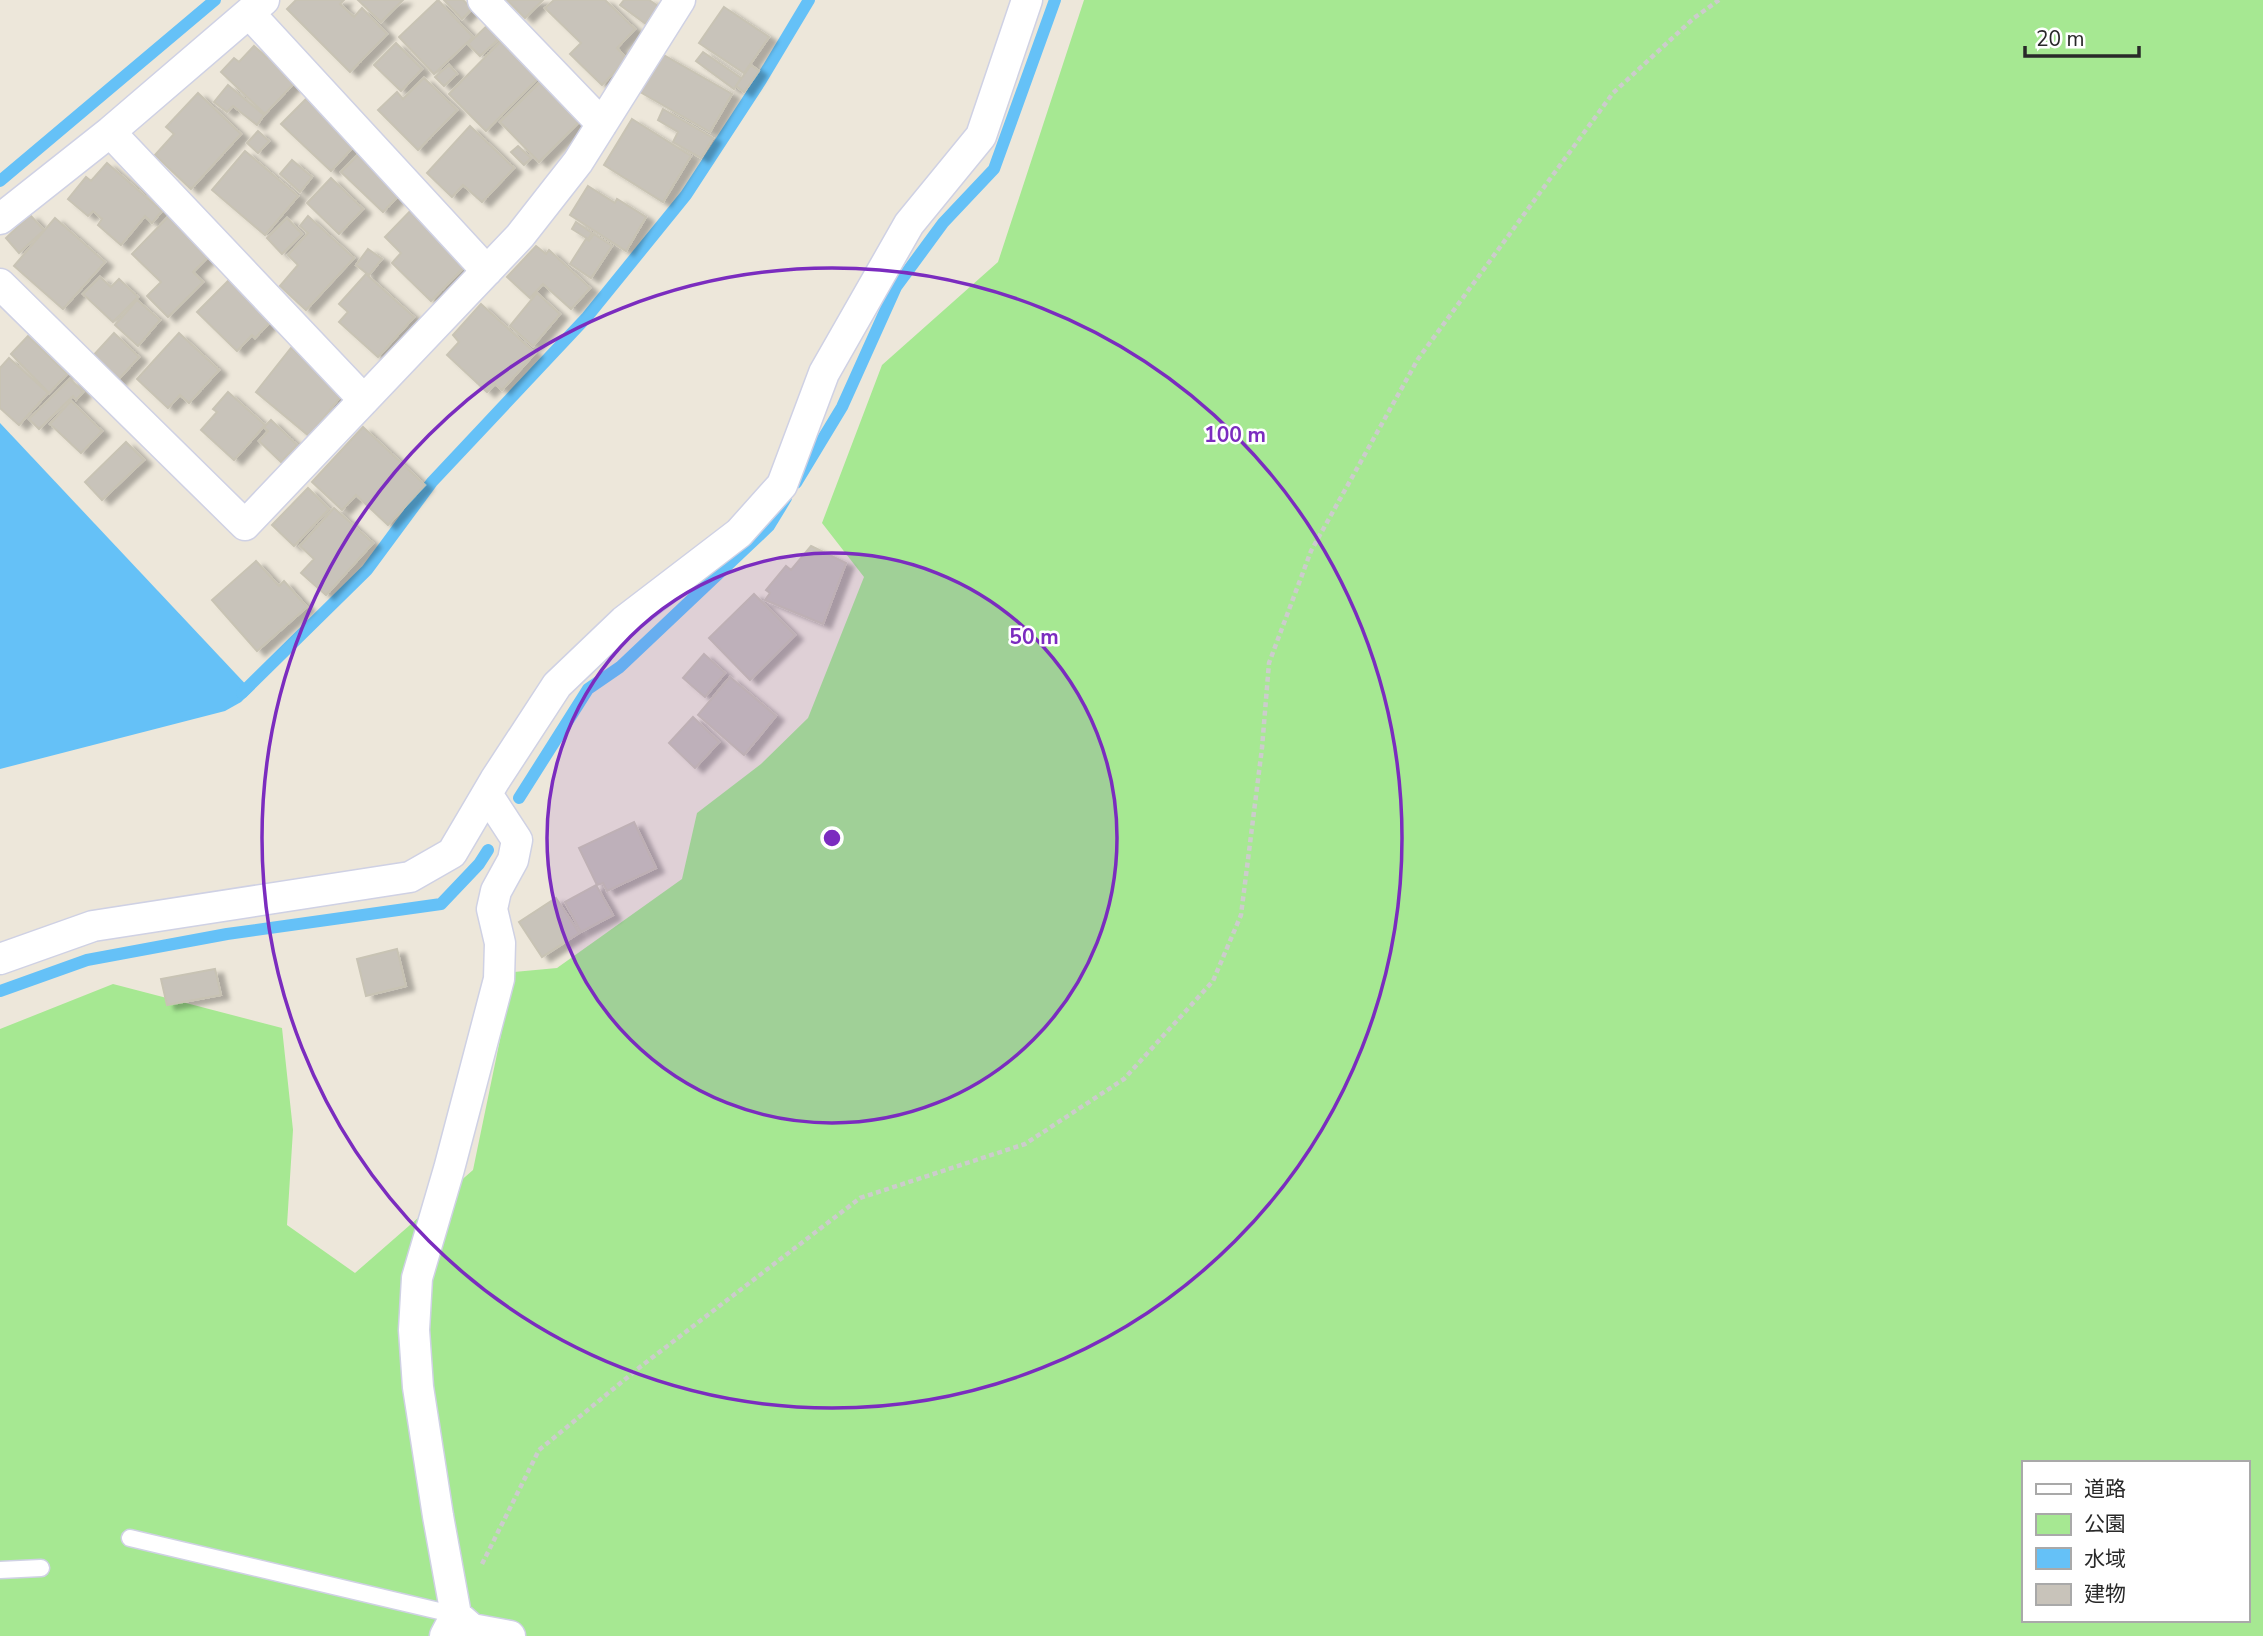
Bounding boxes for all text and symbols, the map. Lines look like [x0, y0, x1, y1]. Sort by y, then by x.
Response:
scale bar [2025, 14, 2139, 58]
text: 20 m [2036, 25, 2085, 53]
text: 100 m [1204, 421, 1266, 449]
text: 50 m [1009, 623, 1059, 651]
centre of rings [820, 826, 844, 850]
legend [2022, 1461, 2249, 1622]
text: 道路 [2084, 1475, 2126, 1503]
text: 公園 [2084, 1510, 2126, 1538]
text: 水域 [2084, 1545, 2126, 1573]
text: 建物 [2084, 1580, 2126, 1608]

